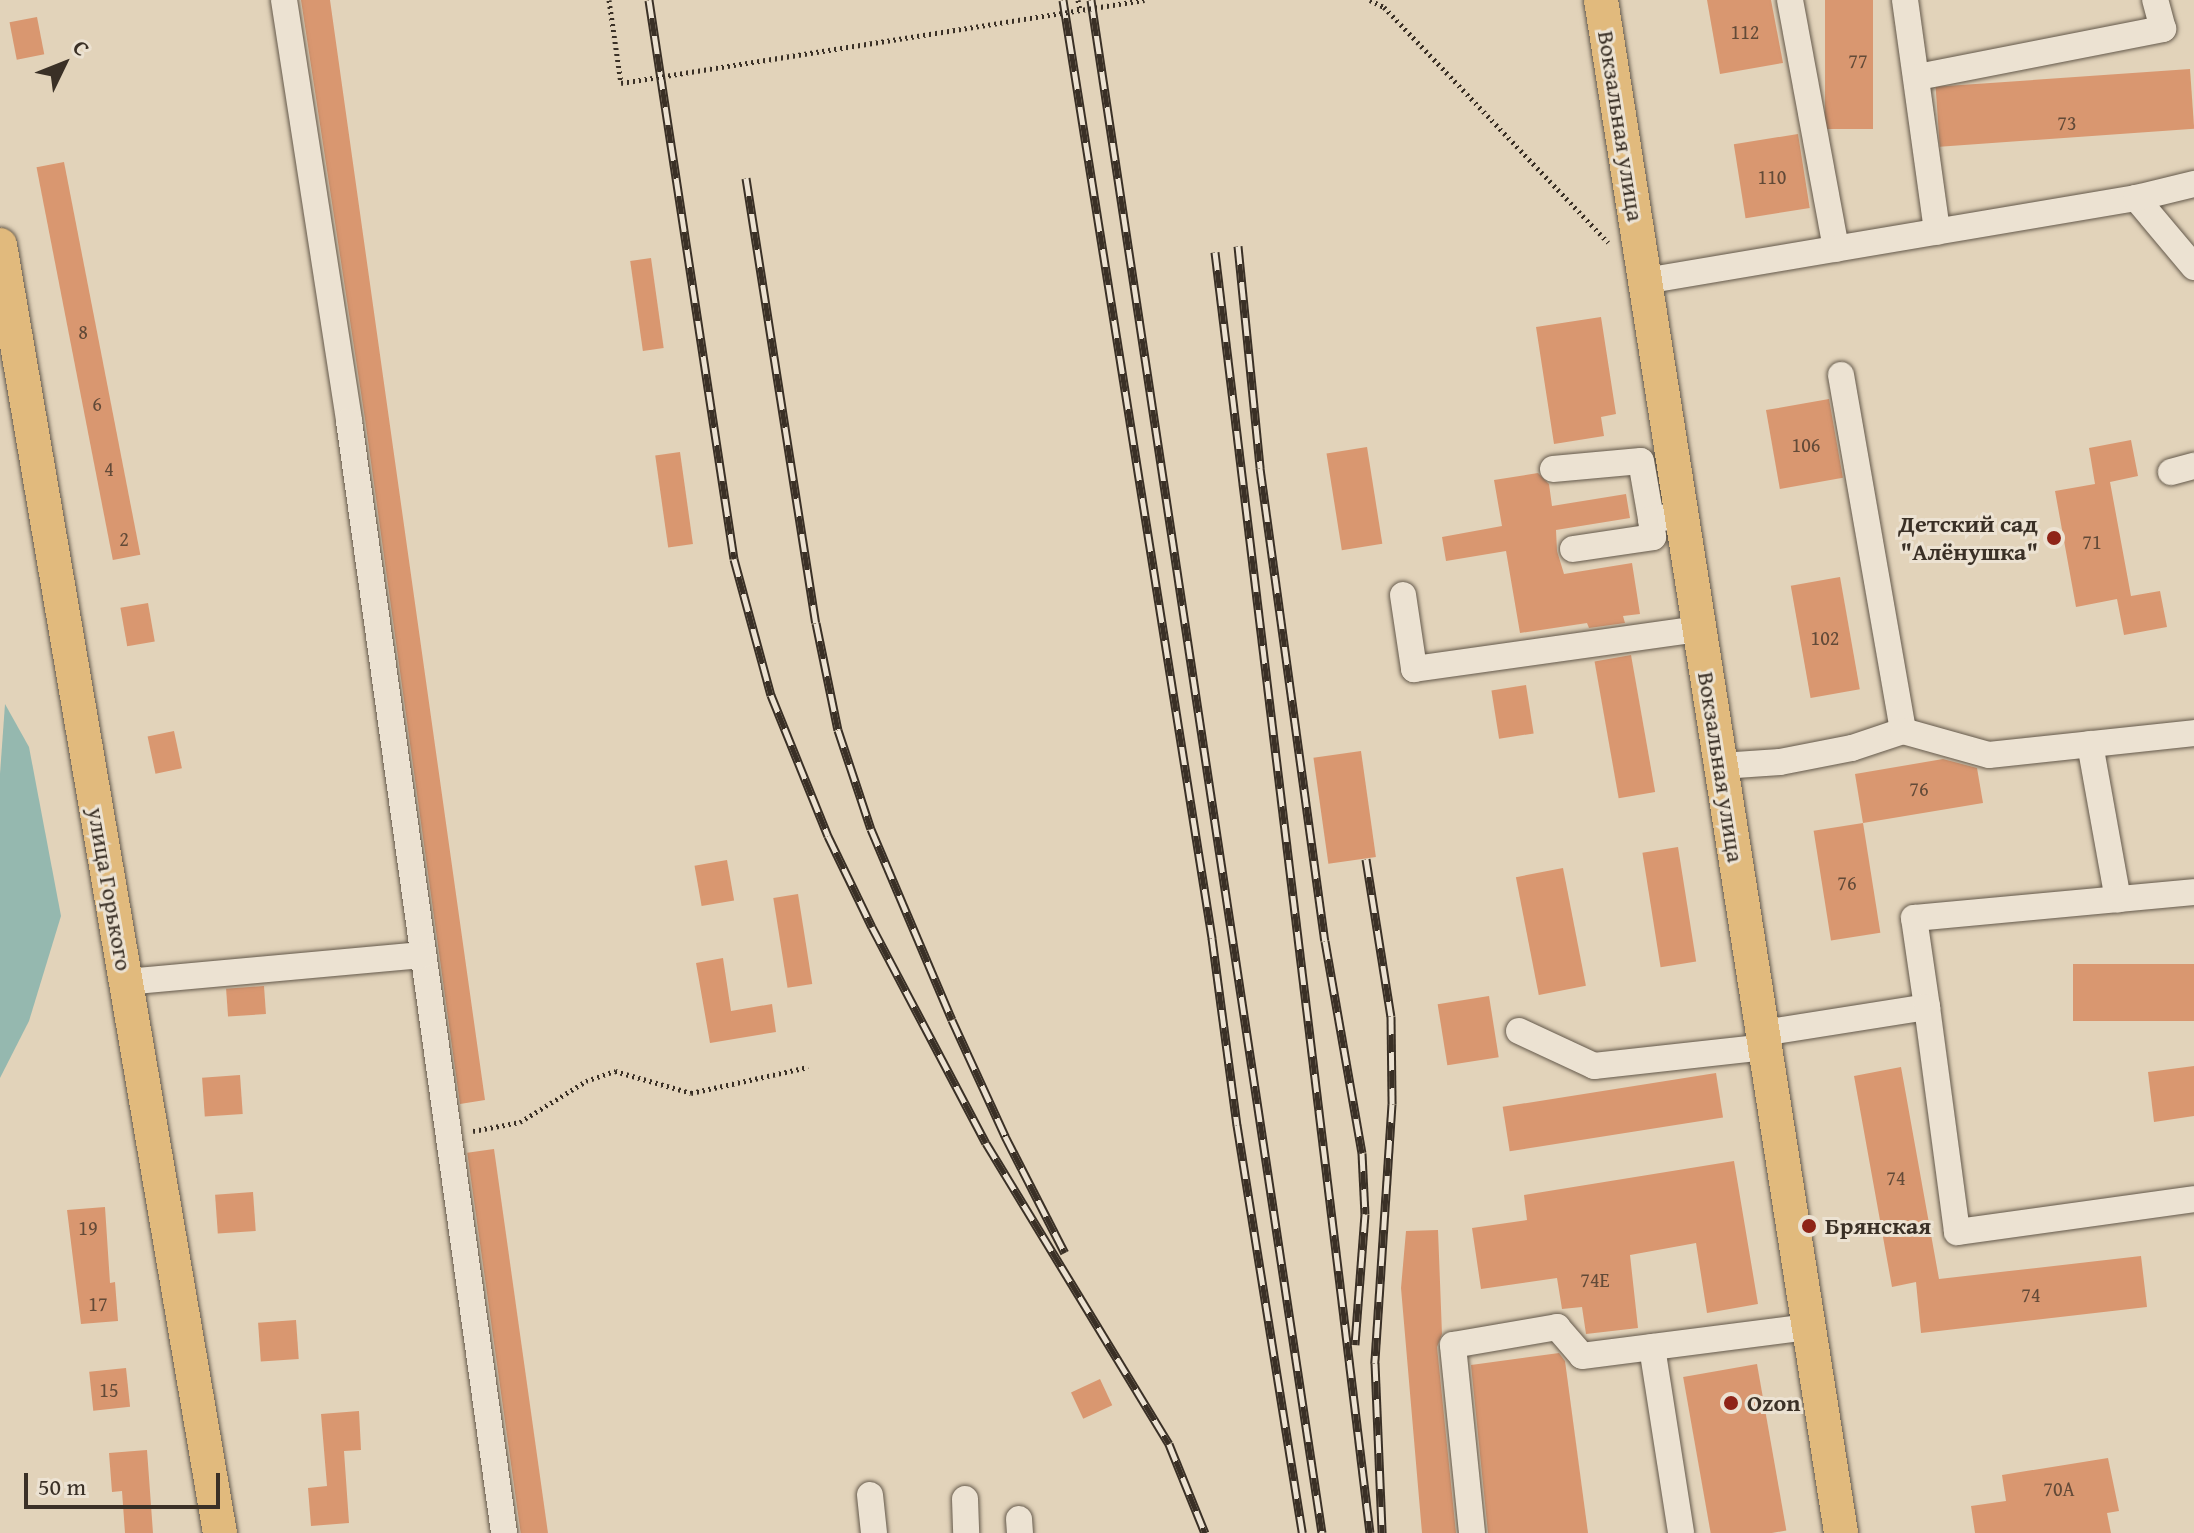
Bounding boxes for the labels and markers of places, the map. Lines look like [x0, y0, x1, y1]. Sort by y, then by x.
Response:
place label: Детский сад "Алёнушка" [1898, 510, 2038, 566]
marker: Детский сад "Алёнушка" [2045, 529, 2063, 547]
place label: Брянская [1825, 1212, 1931, 1240]
marker: Брянская [1800, 1217, 1818, 1235]
place label: Ozon [1747, 1389, 1800, 1417]
marker: Ozon [1722, 1394, 1740, 1412]

